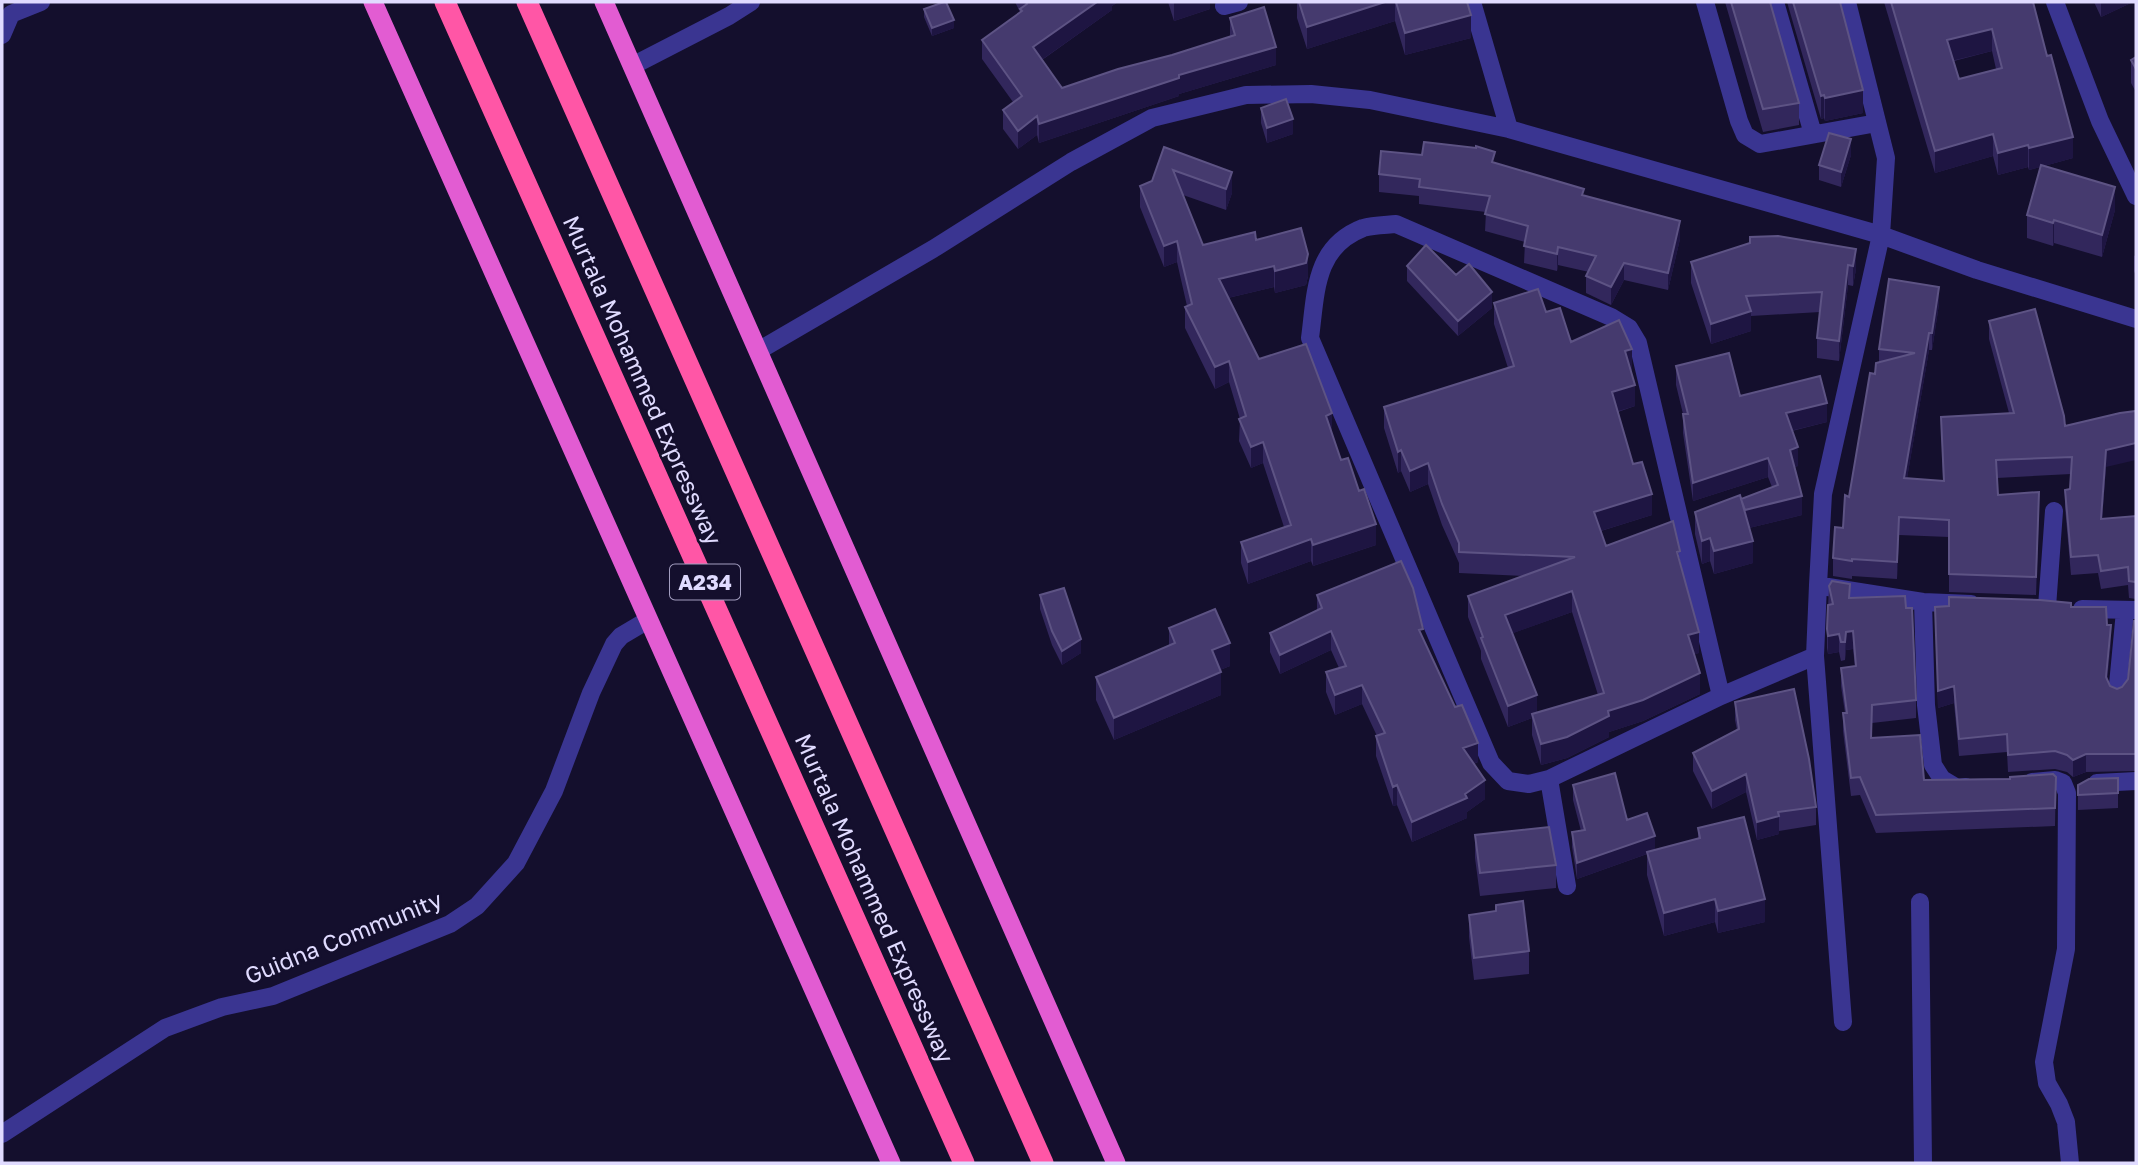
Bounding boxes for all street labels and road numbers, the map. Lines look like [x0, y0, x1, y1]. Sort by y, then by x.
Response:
street label: Murtala Mohammed Expressway [558, 211, 728, 549]
road number: A234 [670, 564, 740, 600]
street label: Murtala Mohammed Expressway [790, 729, 960, 1067]
street label: Guidna Community [240, 885, 446, 989]

